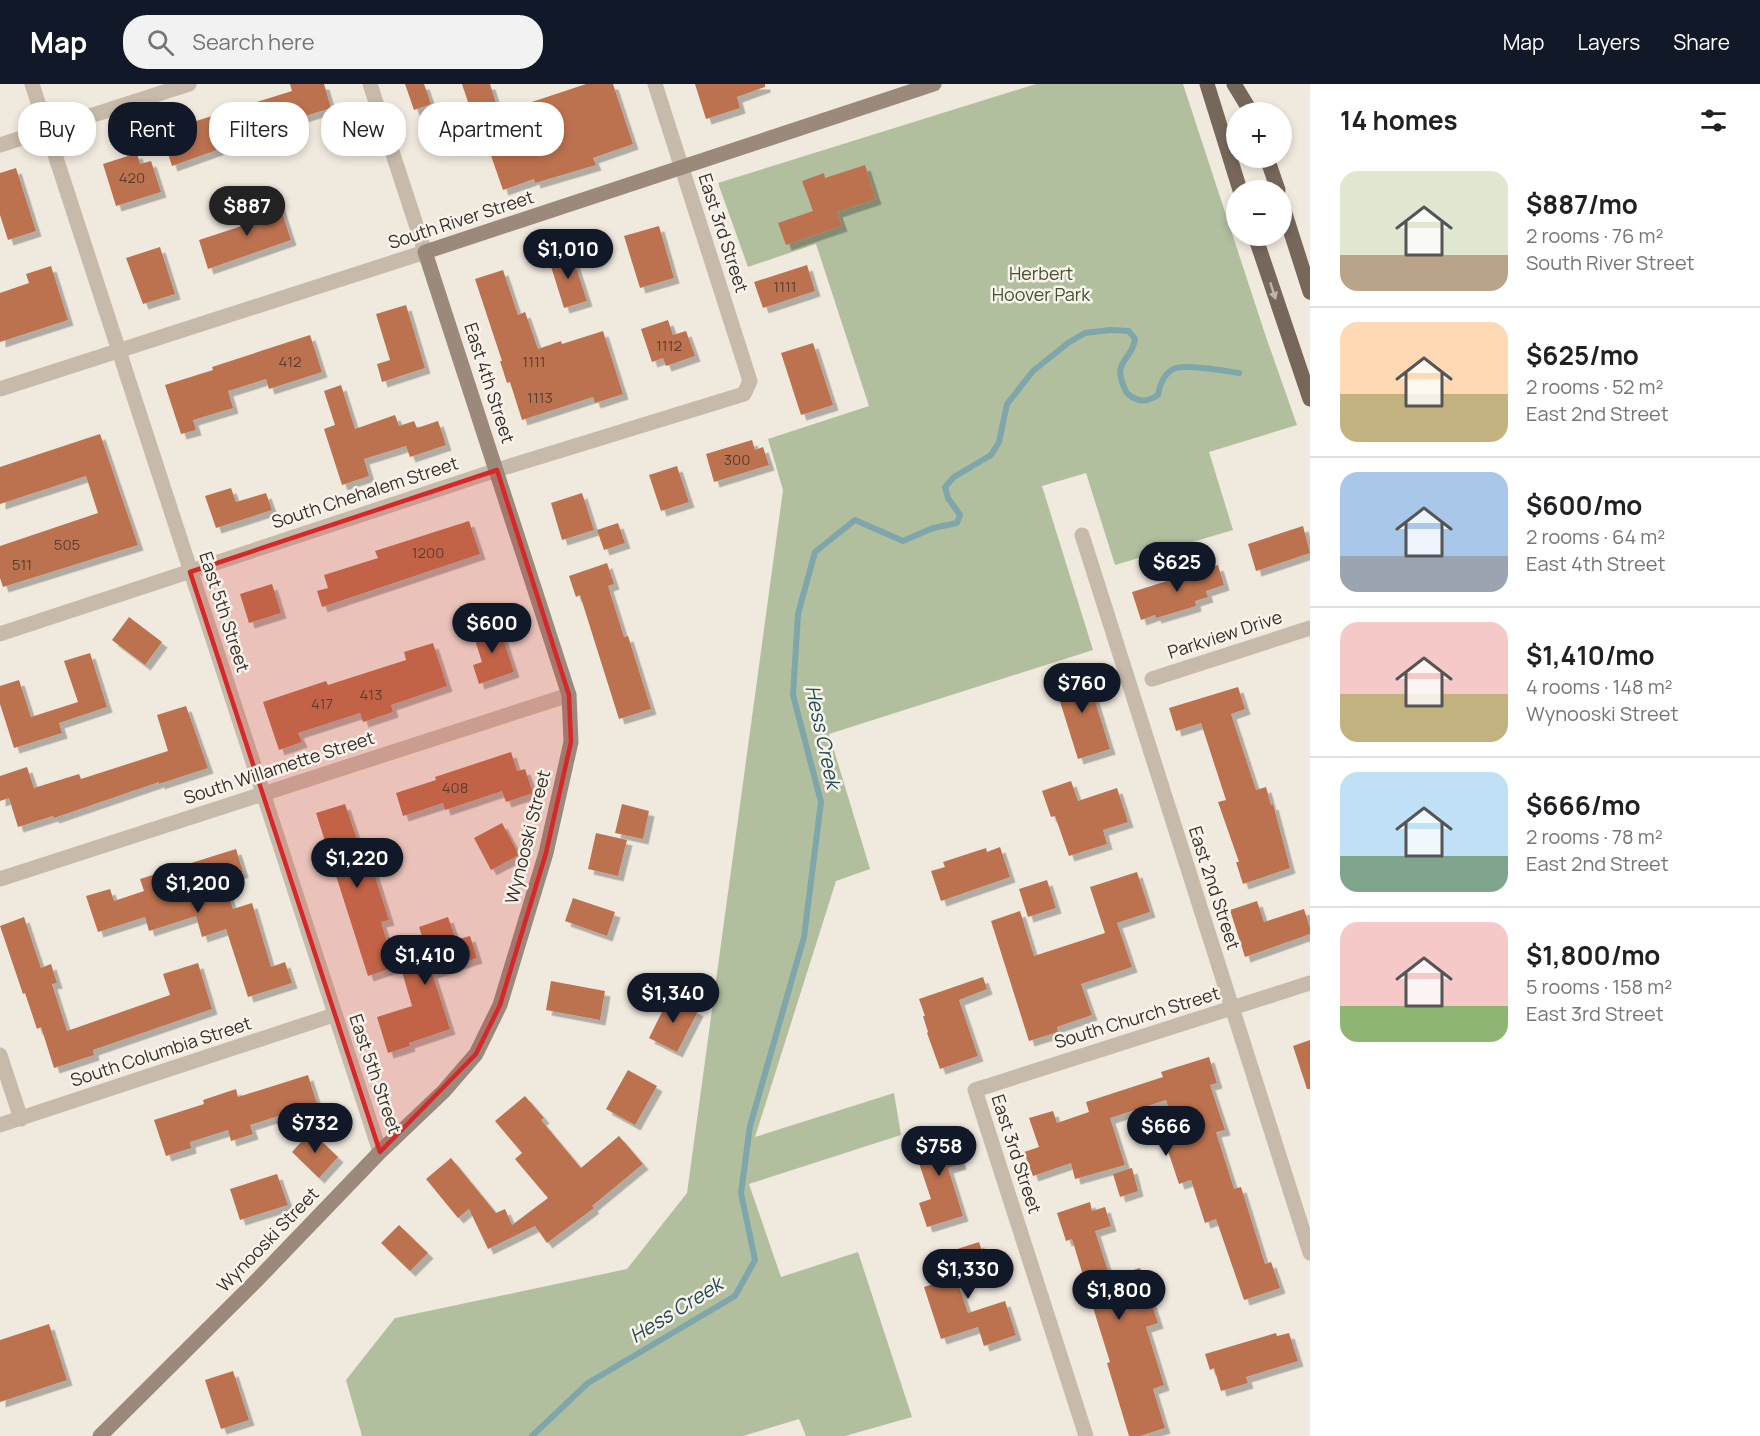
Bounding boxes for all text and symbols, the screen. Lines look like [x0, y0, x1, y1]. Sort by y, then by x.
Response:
search box [123, 15, 543, 69]
text: Map [30, 23, 87, 61]
icon: search [144, 26, 177, 59]
text: Search here [192, 27, 315, 57]
text: Map [1503, 28, 1544, 56]
text: Layers [1577, 28, 1640, 56]
text: Share [1673, 28, 1730, 56]
chip: Buy [18, 102, 96, 156]
chip: Rent [108, 102, 197, 156]
chip: Filters [209, 102, 309, 156]
chip: New [321, 102, 406, 156]
chip: Apartment [418, 102, 564, 156]
map controls [1226, 102, 1292, 246]
button: + [1226, 102, 1292, 168]
text: 14 homes [1340, 102, 1458, 138]
icon: filters [1697, 104, 1730, 137]
house number: 420 [119, 167, 145, 188]
street label: East 3rd Street [693, 170, 755, 295]
button: − [1226, 180, 1292, 246]
street label: South River Street [385, 184, 537, 254]
pin: $887 [211, 186, 283, 237]
text: $887/mo [1526, 186, 1638, 222]
text: $887 [223, 192, 271, 219]
icon: home [1388, 195, 1460, 267]
text: 2 rooms · 76 m² [1526, 222, 1663, 249]
pin: $1,010 [519, 229, 617, 280]
text: $1,010 [537, 235, 599, 262]
text: South River Street [1526, 249, 1695, 276]
park label: Herbert Hoover Park [992, 261, 1091, 306]
house number: 1111 [773, 276, 797, 297]
one-way arrow [1269, 282, 1278, 300]
street label: East 4th Street [459, 319, 521, 446]
house number: 1112 [656, 335, 682, 356]
text: $625/mo [1526, 337, 1639, 373]
icon: home [1388, 346, 1460, 418]
house number: 412 [278, 351, 302, 372]
house number: 1111 [522, 351, 546, 372]
text: 2 rooms · 52 m² [1526, 373, 1663, 400]
house number: 1113 [527, 387, 553, 408]
text: East 2nd Street [1526, 400, 1669, 427]
house number: 300 [724, 449, 750, 470]
street label: South Chehalem Street [268, 451, 461, 534]
text: $600/mo [1526, 487, 1642, 523]
icon: home [1388, 496, 1460, 568]
text: 2 rooms · 64 m² [1526, 523, 1665, 550]
house number: 505 [54, 534, 80, 555]
house number: 1200 [412, 542, 444, 563]
pin: $625 [1141, 542, 1213, 593]
street label: East 5th Street [194, 548, 256, 675]
text: $625 [1153, 548, 1201, 575]
text: East 4th Street [1526, 550, 1665, 577]
house number: 511 [12, 554, 32, 575]
pin: $600 [456, 603, 528, 654]
street label: Parkview Drive [1164, 604, 1285, 664]
text: $600 [466, 609, 518, 636]
text: $1,410/mo [1526, 637, 1655, 673]
icon: home [1388, 646, 1460, 718]
pin: $760 [1046, 663, 1118, 714]
text: $760 [1058, 669, 1106, 696]
text: 4 rooms · 148 m² [1526, 673, 1673, 700]
water label: Hess Creek [799, 683, 848, 794]
house number: 413 [360, 684, 383, 705]
house number: 417 [311, 693, 333, 714]
text: Wynooski Street [1526, 700, 1678, 727]
street label: South Willamette Street [180, 725, 377, 809]
street label: Wynooski Street [499, 767, 555, 906]
house number: 408 [442, 777, 468, 798]
text: $666/mo [1526, 787, 1641, 823]
icon: home [1388, 796, 1460, 868]
street label: East 2nd Street [1184, 823, 1246, 953]
text: 2 rooms · 78 m² [1526, 823, 1663, 850]
pin: $1,220 [308, 838, 406, 889]
text: $1,220 [325, 844, 389, 871]
text: East 2nd Street [1526, 850, 1669, 877]
pin: $1,200 [149, 863, 247, 914]
text: $1,200 [166, 869, 230, 896]
pin: $1,410 [376, 935, 474, 986]
text: $1,800/mo [1526, 937, 1660, 973]
text: $1,410 [395, 941, 455, 968]
icon: home [1388, 946, 1460, 1018]
pin: $1,340 [624, 973, 722, 1024]
text: 5 rooms · 158 m² [1526, 973, 1672, 1000]
text: $1,340 [641, 979, 705, 1006]
street label: South Church Street [1051, 980, 1222, 1054]
text: East 3rd Street [1526, 1000, 1664, 1027]
street label: South Columbia Street [67, 1010, 254, 1092]
street label: East 5th Street [344, 1011, 408, 1137]
street label: East 3rd Street [986, 1091, 1048, 1216]
pin: $732 [279, 1103, 351, 1154]
pin: $666 [1130, 1106, 1202, 1157]
text: $732 [292, 1109, 338, 1136]
text: $666 [1141, 1112, 1191, 1139]
pin: $758 [903, 1126, 975, 1177]
text: $758 [915, 1132, 963, 1159]
street label: Wynooski Street [211, 1182, 324, 1297]
pin: $1,330 [919, 1249, 1017, 1300]
text: $1,330 [936, 1255, 1000, 1282]
water label: Hess Creek [624, 1269, 730, 1349]
pin: $1,800 [1070, 1270, 1168, 1321]
text: $1,800 [1086, 1276, 1152, 1303]

